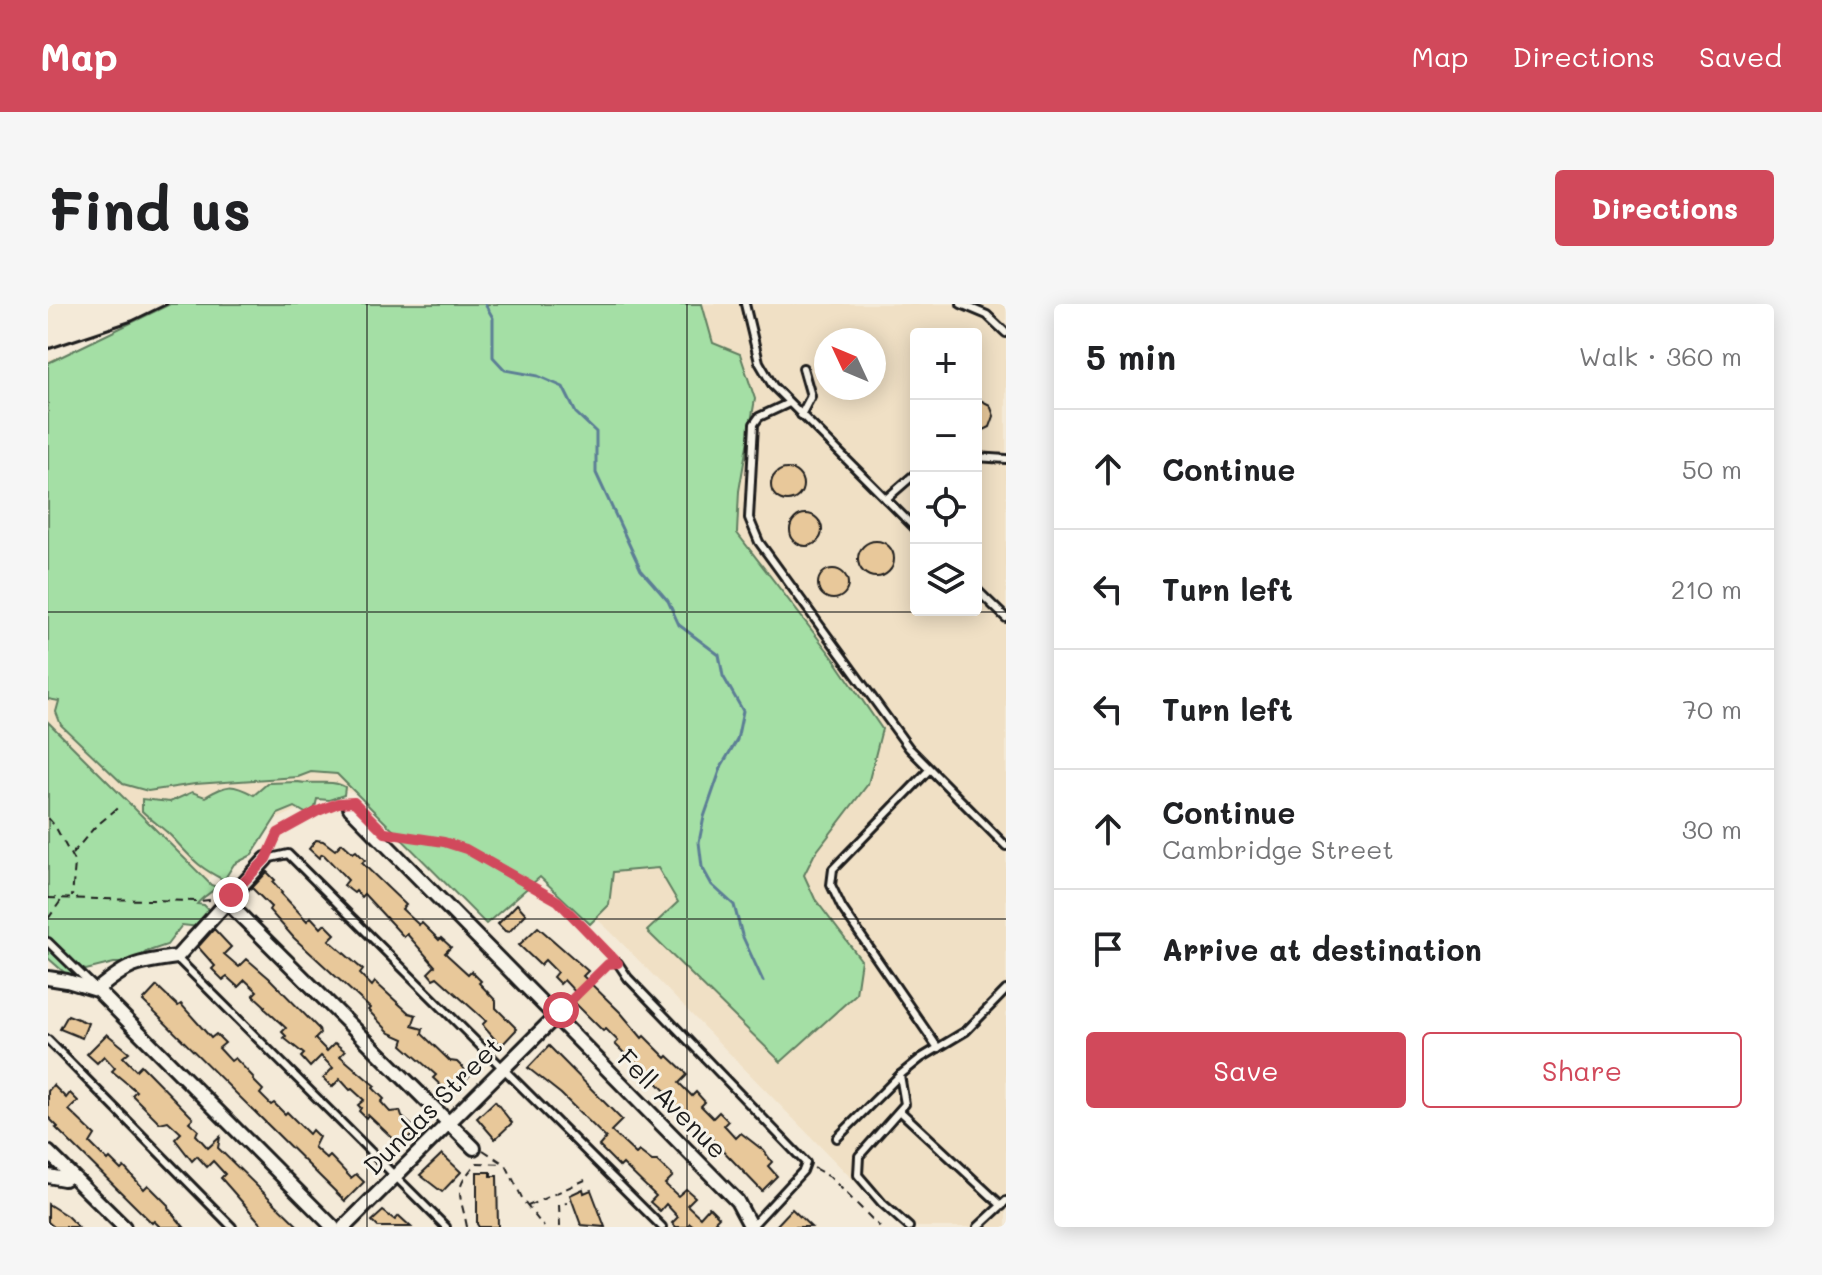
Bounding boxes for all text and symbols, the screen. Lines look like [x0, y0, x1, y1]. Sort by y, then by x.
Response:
text: Map [40, 31, 118, 81]
text: Map [1412, 38, 1469, 74]
text: Directions [1513, 38, 1655, 74]
text: Saved [1699, 38, 1782, 74]
button: Directions [1555, 170, 1774, 246]
text: Find us [48, 172, 251, 245]
north arrow [814, 328, 886, 400]
map controls [910, 328, 982, 616]
button: + [910, 328, 982, 400]
text: 5 min [1086, 334, 1176, 379]
text: Walk · 360 m [1579, 339, 1742, 373]
button: − [910, 400, 982, 472]
icon: ahead [1086, 447, 1130, 491]
text: Continue [1162, 449, 1295, 489]
text: 50 m [1682, 452, 1742, 486]
button: locate [910, 472, 982, 544]
button: layers [910, 544, 982, 616]
icon: left [1086, 567, 1130, 611]
text: Turn left [1162, 569, 1293, 609]
text: 210 m [1671, 572, 1742, 606]
icon: left [1086, 687, 1130, 731]
text: Turn left [1162, 689, 1293, 729]
text: 70 m [1682, 692, 1742, 726]
text: Continue [1162, 792, 1295, 832]
icon: ahead [1086, 807, 1130, 851]
text: 30 m [1682, 812, 1742, 846]
text: Cambridge Street [1162, 832, 1394, 866]
route end [213, 877, 249, 913]
icon: arrive [1086, 927, 1130, 971]
text: Arrive at destination [1162, 929, 1482, 969]
route start [543, 992, 579, 1028]
street label: Dundas Street [356, 1029, 509, 1182]
button: Save [1086, 1032, 1406, 1108]
button: Share [1422, 1032, 1742, 1108]
street label: Fell Avenue [610, 1041, 735, 1166]

